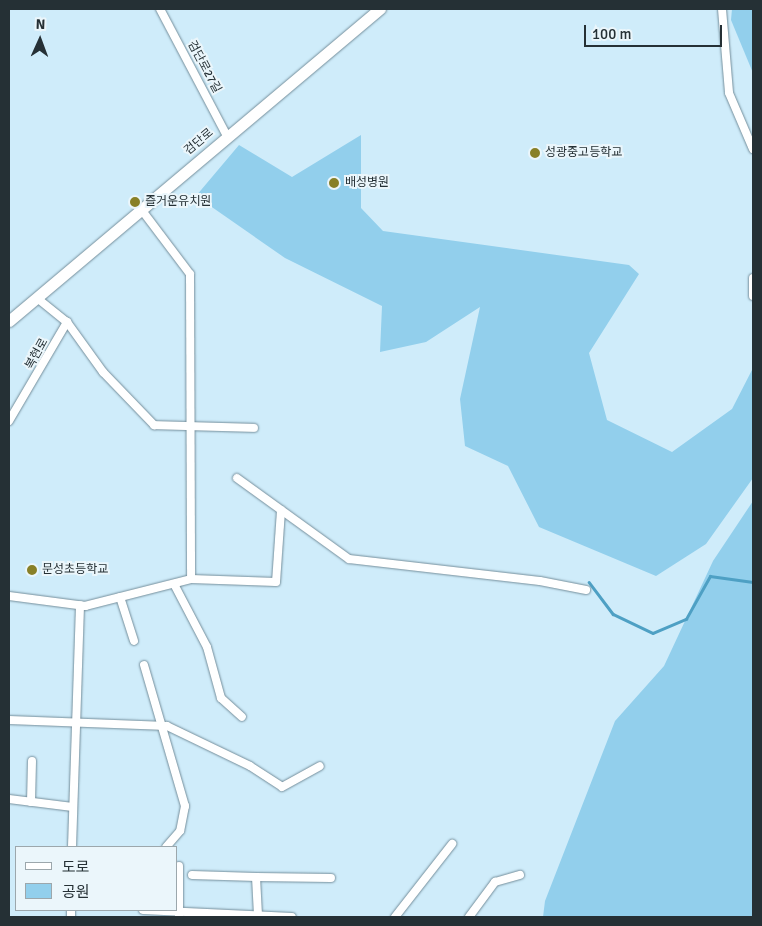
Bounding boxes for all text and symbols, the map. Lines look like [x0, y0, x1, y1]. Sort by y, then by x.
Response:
north arrow [15, 15, 65, 65]
scale bar [587, 15, 724, 47]
text: N [35, 16, 46, 33]
text: 100 m [592, 25, 632, 43]
street label: 검단로27길 [184, 38, 224, 96]
street label: 검단로 [182, 126, 216, 158]
place label: 성광중고등학교 [545, 146, 622, 160]
marker: 성광중고등학교 [529, 147, 541, 159]
marker: 배성병원 [327, 176, 341, 190]
place label: 배성병원 [345, 176, 389, 190]
place label: 즐거운유치원 [145, 195, 211, 209]
marker: 즐거운유치원 [129, 196, 141, 208]
street label: 복현로 [23, 336, 51, 372]
place label: 문성초등학교 [42, 563, 108, 577]
marker: 문성초등학교 [26, 564, 38, 576]
legend [15, 846, 178, 911]
text: 도로 [62, 858, 90, 876]
text: 공원 [62, 883, 90, 901]

